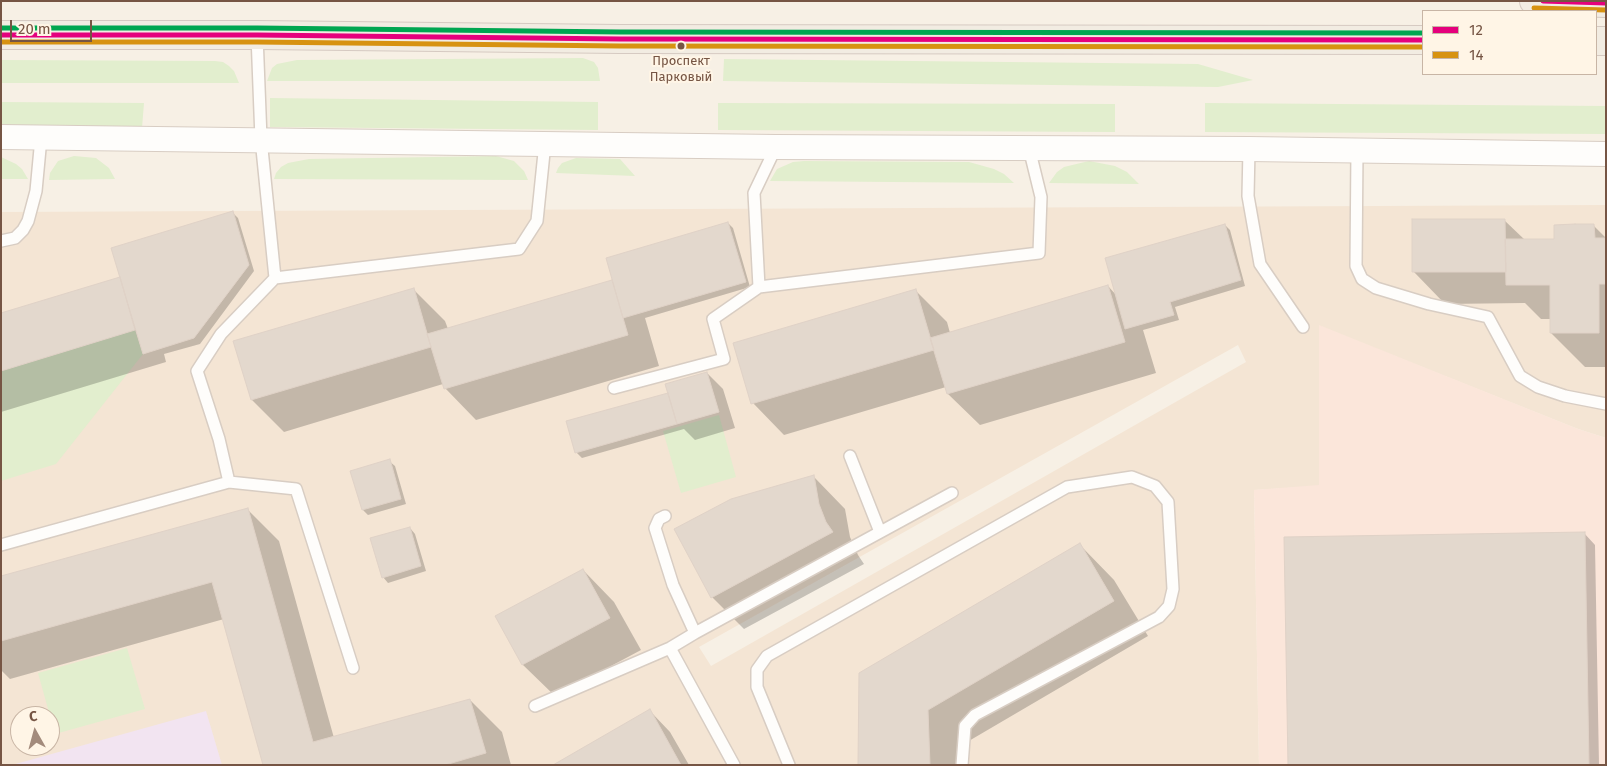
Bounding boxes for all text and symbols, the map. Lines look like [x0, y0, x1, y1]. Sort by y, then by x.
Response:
scale bar [12, 10, 95, 42]
legend [1422, 10, 1597, 75]
text: 20 m [18, 20, 51, 38]
text: 12 [1469, 21, 1483, 39]
marker: Проспект Парковый [676, 41, 686, 51]
text: 14 [1469, 46, 1483, 64]
place label: Проспект Парковый [650, 53, 712, 84]
north arrow [10, 706, 60, 756]
text: С [28, 708, 38, 726]

